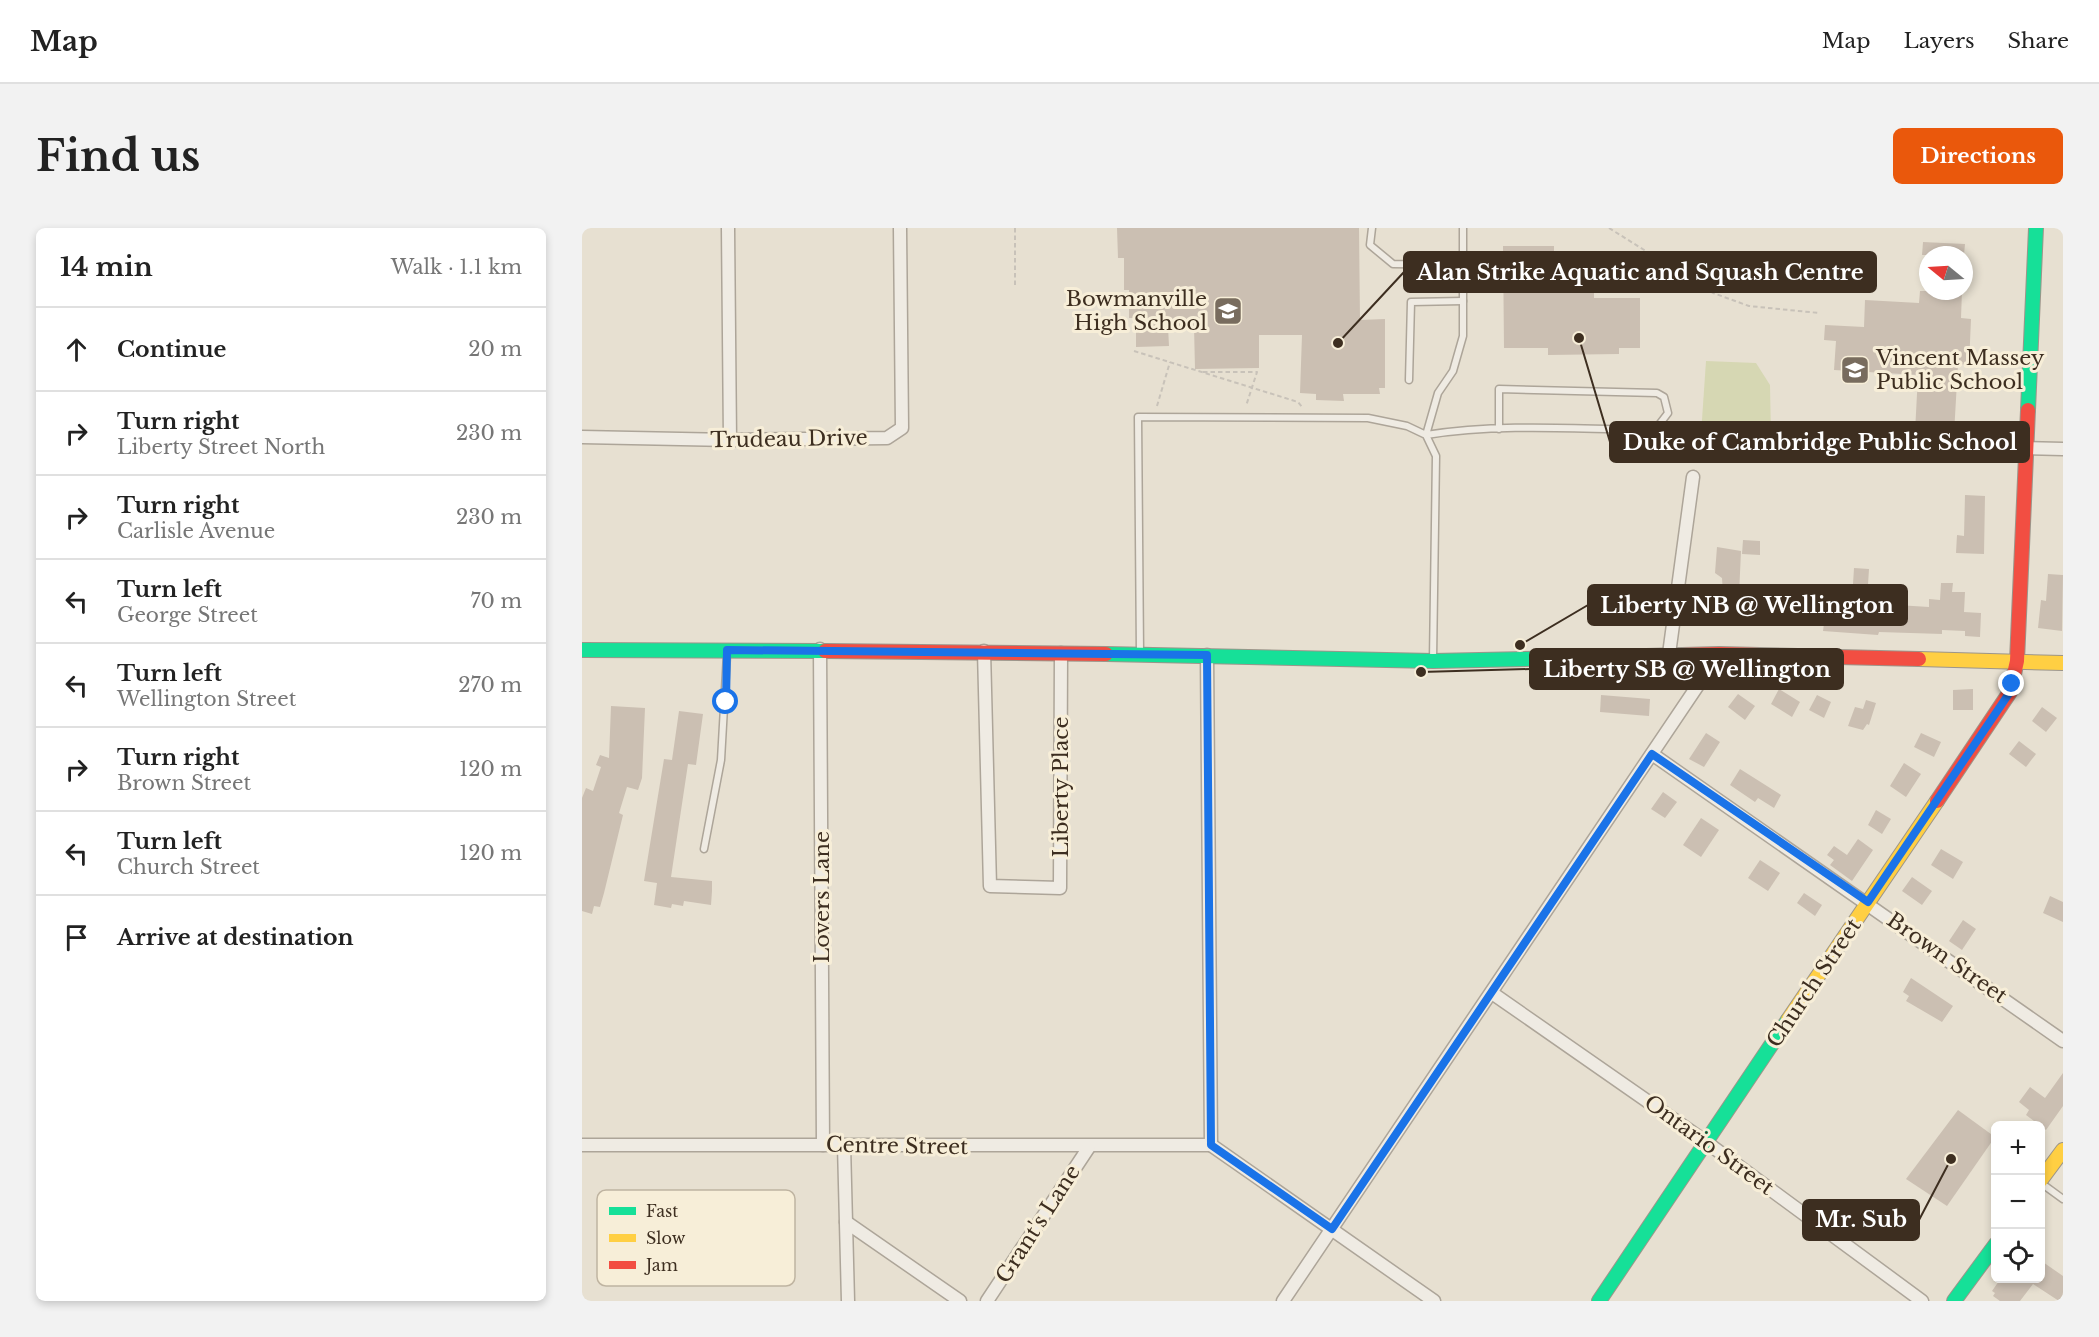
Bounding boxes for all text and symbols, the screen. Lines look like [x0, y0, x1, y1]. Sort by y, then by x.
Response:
text: Map [30, 24, 98, 59]
text: Map [1822, 28, 1871, 54]
text: Layers [1904, 28, 1975, 54]
text: Share [2008, 28, 2069, 54]
button: Directions [1893, 128, 2063, 184]
text: Find us [36, 130, 200, 182]
north arrow [1919, 246, 1973, 300]
text: 14 min [60, 251, 153, 283]
callout: Alan Strike Aquatic and Squash Centre [1404, 252, 1876, 292]
text: Walk · 1.1 km [391, 255, 522, 279]
text: Alan Strike Aquatic and Squash Centre [1415, 259, 1864, 286]
place label: Bowmanville High School [1066, 286, 1207, 336]
school or university icon: Bowmanville High School [1212, 295, 1244, 327]
icon: ahead [60, 333, 93, 366]
text: Continue [117, 336, 226, 363]
text: 20 m [468, 337, 522, 361]
place label: Vincent Massey Public School [1875, 345, 2045, 395]
school or university icon: Vincent Massey Public School [1839, 354, 1871, 386]
text: Turn right [117, 408, 239, 435]
icon: right [60, 417, 93, 450]
text: 230 m [456, 421, 522, 445]
callout: Duke of Cambridge Public School [1610, 422, 2029, 462]
street label: Trudeau Drive [710, 425, 868, 453]
text: Duke of Cambridge Public School [1623, 429, 2017, 456]
text: Liberty Street North [117, 435, 325, 459]
text: Turn right [117, 492, 239, 519]
icon: right [60, 501, 93, 534]
text: 230 m [456, 505, 522, 529]
text: Carlisle Avenue [117, 519, 275, 543]
text: Turn left [117, 576, 222, 603]
icon: left [60, 585, 93, 618]
callout: Liberty NB @ Wellington [1588, 585, 1907, 625]
text: 70 m [470, 589, 522, 613]
text: Liberty NB @ Wellington [1600, 592, 1894, 619]
text: George Street [117, 603, 258, 627]
callout: Liberty SB @ Wellington [1530, 649, 1843, 689]
text: Liberty SB @ Wellington [1543, 656, 1831, 683]
text: Turn left [117, 660, 222, 687]
icon: left [60, 669, 93, 702]
route end [1998, 670, 2024, 696]
text: 270 m [458, 673, 522, 697]
text: Wellington Street [117, 687, 296, 711]
route start [712, 688, 738, 714]
street label: Liberty Place [1048, 716, 1074, 858]
text: Turn right [117, 744, 239, 771]
icon: right [60, 753, 93, 786]
text: 120 m [459, 757, 522, 781]
text: Brown Street [117, 771, 251, 795]
text: Turn left [117, 828, 222, 855]
street label: Lovers Lane [809, 831, 835, 963]
icon: left [60, 837, 93, 870]
text: 120 m [459, 841, 522, 865]
text: Church Street [117, 855, 260, 879]
street label: Brown Street [1882, 907, 2012, 1009]
street label: Church Street [1761, 913, 1867, 1052]
icon: arrive [60, 921, 93, 954]
text: Arrive at destination [117, 924, 354, 951]
street label: Ontario Street [1639, 1089, 1779, 1201]
map controls [1991, 1121, 2045, 1283]
button: + [1991, 1121, 2045, 1175]
street label: Centre Street [826, 1132, 968, 1160]
street label: Grant's Lane [990, 1160, 1086, 1288]
button: − [1991, 1175, 2045, 1229]
legend [597, 1190, 795, 1286]
callout: Mr. Sub [1803, 1200, 1919, 1240]
text: Fast [646, 1201, 678, 1221]
text: Mr. Sub [1815, 1206, 1907, 1233]
text: Slow [646, 1228, 686, 1248]
button: locate [1991, 1229, 2045, 1283]
text: Jam [644, 1255, 678, 1275]

